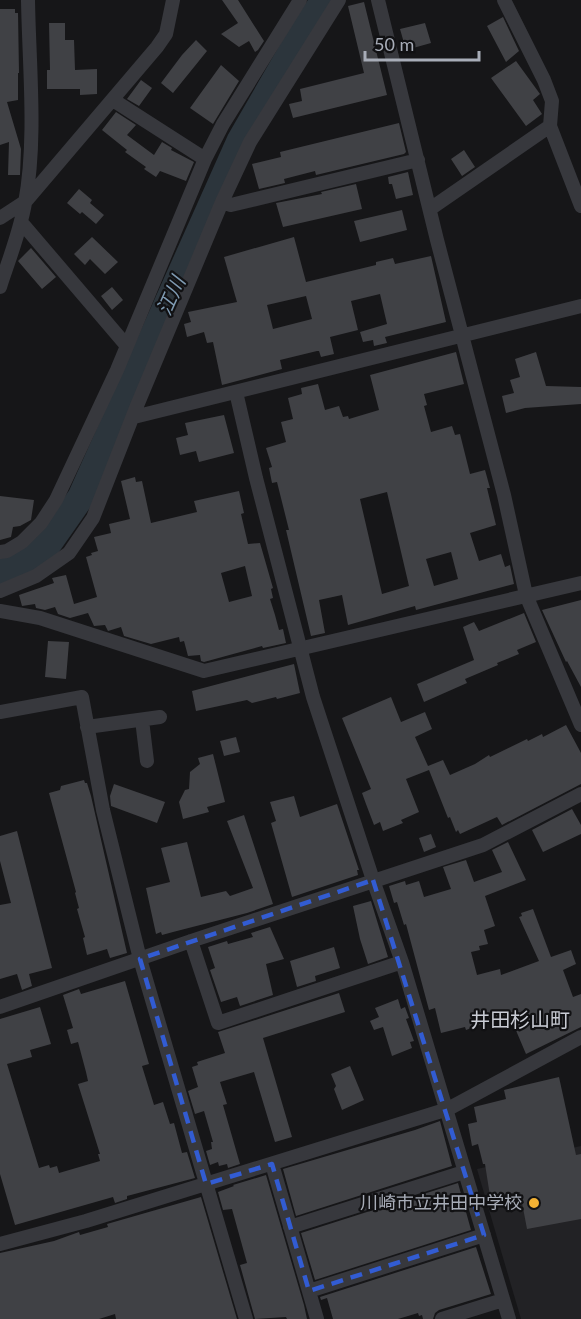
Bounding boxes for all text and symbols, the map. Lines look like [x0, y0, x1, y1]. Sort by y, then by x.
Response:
scale bar [365, 24, 479, 62]
text: 50 m [374, 33, 414, 55]
water label: 江川 [151, 271, 190, 319]
district label: 井田杉山町 [470, 1007, 570, 1031]
place label: 川崎市立井田中学校 [360, 1191, 522, 1213]
marker: 川崎市立井田中学校 [527, 1196, 541, 1210]

